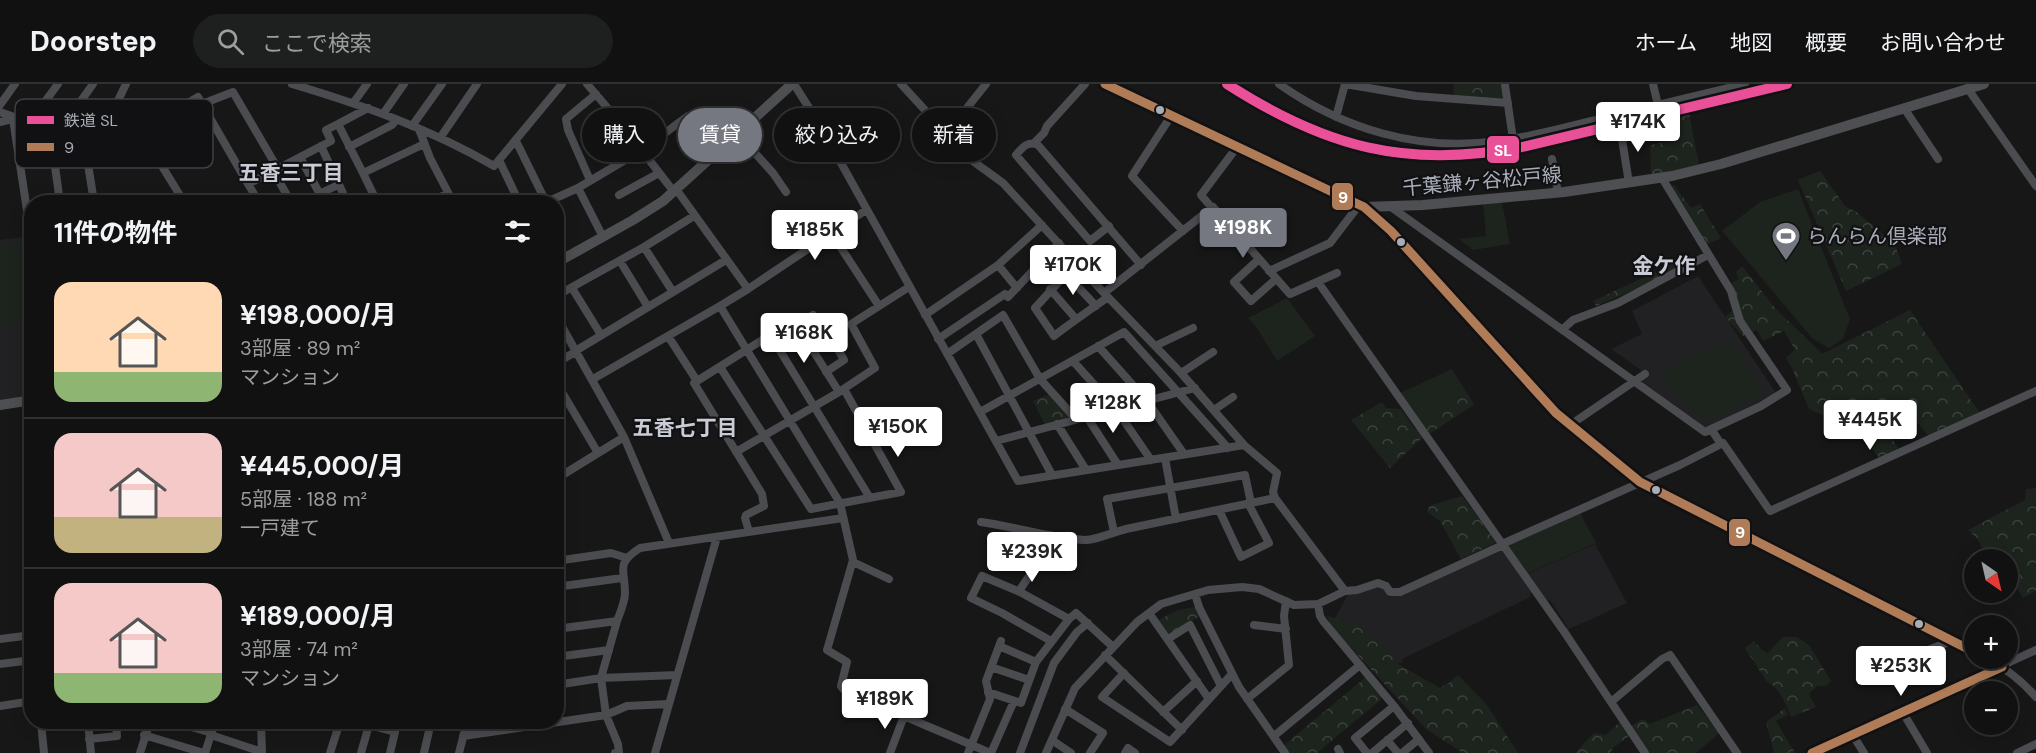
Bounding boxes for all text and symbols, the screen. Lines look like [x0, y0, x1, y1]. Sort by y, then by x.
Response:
search box [193, 14, 613, 68]
text: Doorstep [30, 23, 157, 60]
icon: search [214, 25, 247, 58]
text: ここで検索 [262, 29, 372, 58]
text: ホーム [1635, 29, 1697, 57]
text: 地図 [1730, 29, 1772, 57]
text: 概要 [1805, 29, 1847, 57]
text: お問い合わせ [1880, 29, 2006, 57]
legend [15, 99, 213, 168]
pin: ¥174K [1596, 102, 1680, 153]
unlabelled marker [1154, 104, 1166, 116]
chip: 購入 [582, 108, 666, 162]
chip: 賃貸 [678, 108, 762, 162]
chip: 絞り込み [774, 108, 900, 162]
chip: 新着 [912, 108, 996, 162]
text: ¥174K [1610, 108, 1666, 134]
text: 鉄道 SL [64, 110, 118, 131]
line badge: SL [1486, 135, 1520, 164]
text: 9 [64, 137, 74, 158]
text: SL [1494, 140, 1512, 161]
district label: 五香三丁目 [239, 159, 344, 187]
street label: 千葉鎌ヶ谷松戸線 [1401, 161, 1563, 201]
line badge: 9 [1331, 182, 1354, 211]
text: 9 [1338, 187, 1348, 208]
pin: ¥198K [1201, 208, 1285, 259]
pin: ¥185K [773, 210, 857, 261]
text: ¥198K [1214, 214, 1272, 240]
icon: filters [501, 215, 534, 248]
text: 11件の物件 [54, 216, 177, 250]
text: ¥185K [786, 216, 844, 242]
sports icon: らんらん倶楽部 [1770, 220, 1802, 262]
place label: らんらん倶楽部 [1807, 223, 1947, 249]
unlabelled marker [1395, 236, 1407, 248]
pin: ¥170K [1031, 245, 1115, 296]
text: ¥170K [1044, 251, 1102, 277]
district label: 金ケ作 [1633, 252, 1696, 280]
text: ¥198,000/月 [240, 298, 397, 332]
icon: home [102, 306, 174, 378]
pin: ¥168K [762, 313, 846, 364]
text: ¥168K [775, 319, 833, 345]
text: 3部屋 · 89 m² [240, 335, 360, 361]
text: マンション [240, 364, 340, 390]
pin: ¥128K [1071, 383, 1155, 434]
text: ¥128K [1084, 389, 1142, 415]
pin: ¥445K [1828, 400, 1912, 451]
text: ¥445K [1838, 406, 1902, 432]
pin: ¥150K [856, 407, 940, 458]
text: ¥150K [868, 413, 928, 439]
district label: 五香七丁目 [633, 414, 738, 442]
text: ¥445,000/月 [240, 449, 404, 483]
icon: home [102, 457, 174, 529]
unlabelled marker [1650, 484, 1662, 496]
text: 5部屋 · 188 m² [240, 486, 367, 512]
text: 一戸建て [240, 515, 320, 541]
line badge: 9 [1728, 518, 1751, 547]
text: 9 [1735, 522, 1745, 543]
pin: ¥239K [990, 532, 1074, 583]
text: ¥239K [1001, 538, 1063, 564]
north arrow [1964, 549, 2018, 603]
map controls [1964, 549, 2018, 735]
text: ¥189,000/月 [240, 599, 396, 633]
icon: home [102, 607, 174, 679]
button: + [1964, 615, 2018, 669]
unlabelled marker [1913, 618, 1925, 630]
text: 3部屋 · 74 m² [240, 636, 358, 662]
pin: ¥253K [1859, 646, 1943, 697]
text: ¥253K [1870, 652, 1932, 678]
text: マンション [240, 665, 340, 691]
pin: ¥189K [843, 679, 927, 730]
button: − [1964, 681, 2018, 735]
text: ¥189K [856, 685, 914, 711]

